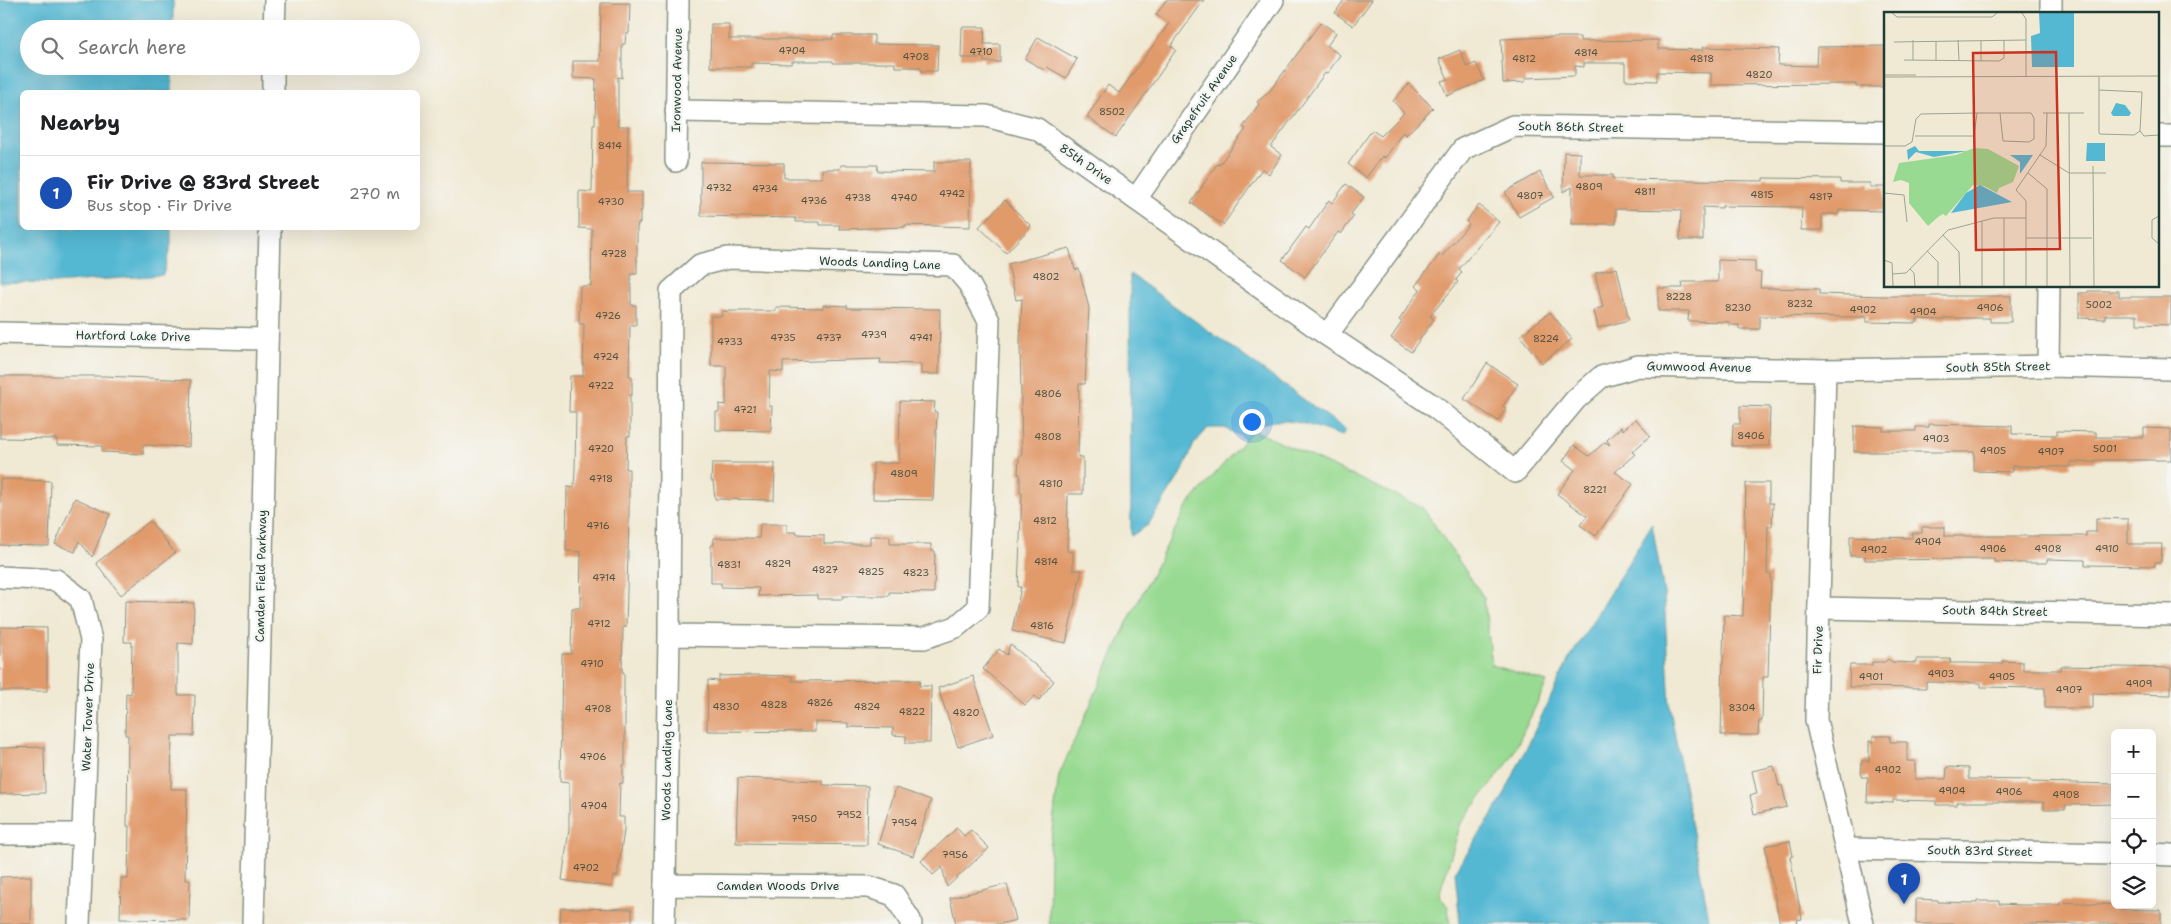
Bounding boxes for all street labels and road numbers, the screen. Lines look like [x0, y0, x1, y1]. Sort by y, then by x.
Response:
street label: Ironwood Avenue [668, 27, 686, 132]
street label: Grapefruit Avenue [1167, 51, 1241, 147]
street label: South 86th Street [1518, 118, 1624, 136]
street label: 85th Drive [1056, 140, 1116, 188]
street label: Woods Landing Lane [819, 253, 941, 273]
street label: Hartford Lake Drive [75, 327, 191, 345]
street label: Gumwood Avenue [1646, 358, 1752, 376]
street label: South 85th Street [1946, 358, 2050, 376]
street label: Camden Field Parkway [252, 510, 270, 642]
street label: South 84th Street [1942, 602, 2048, 620]
street label: Fir Drive [1809, 625, 1827, 675]
street label: Water Tower Drive [78, 662, 98, 772]
street label: Woods Landing Lane [658, 699, 676, 821]
street label: South 83rd Street [1927, 842, 2033, 860]
street label: Camden Woods Drive [716, 878, 840, 894]

